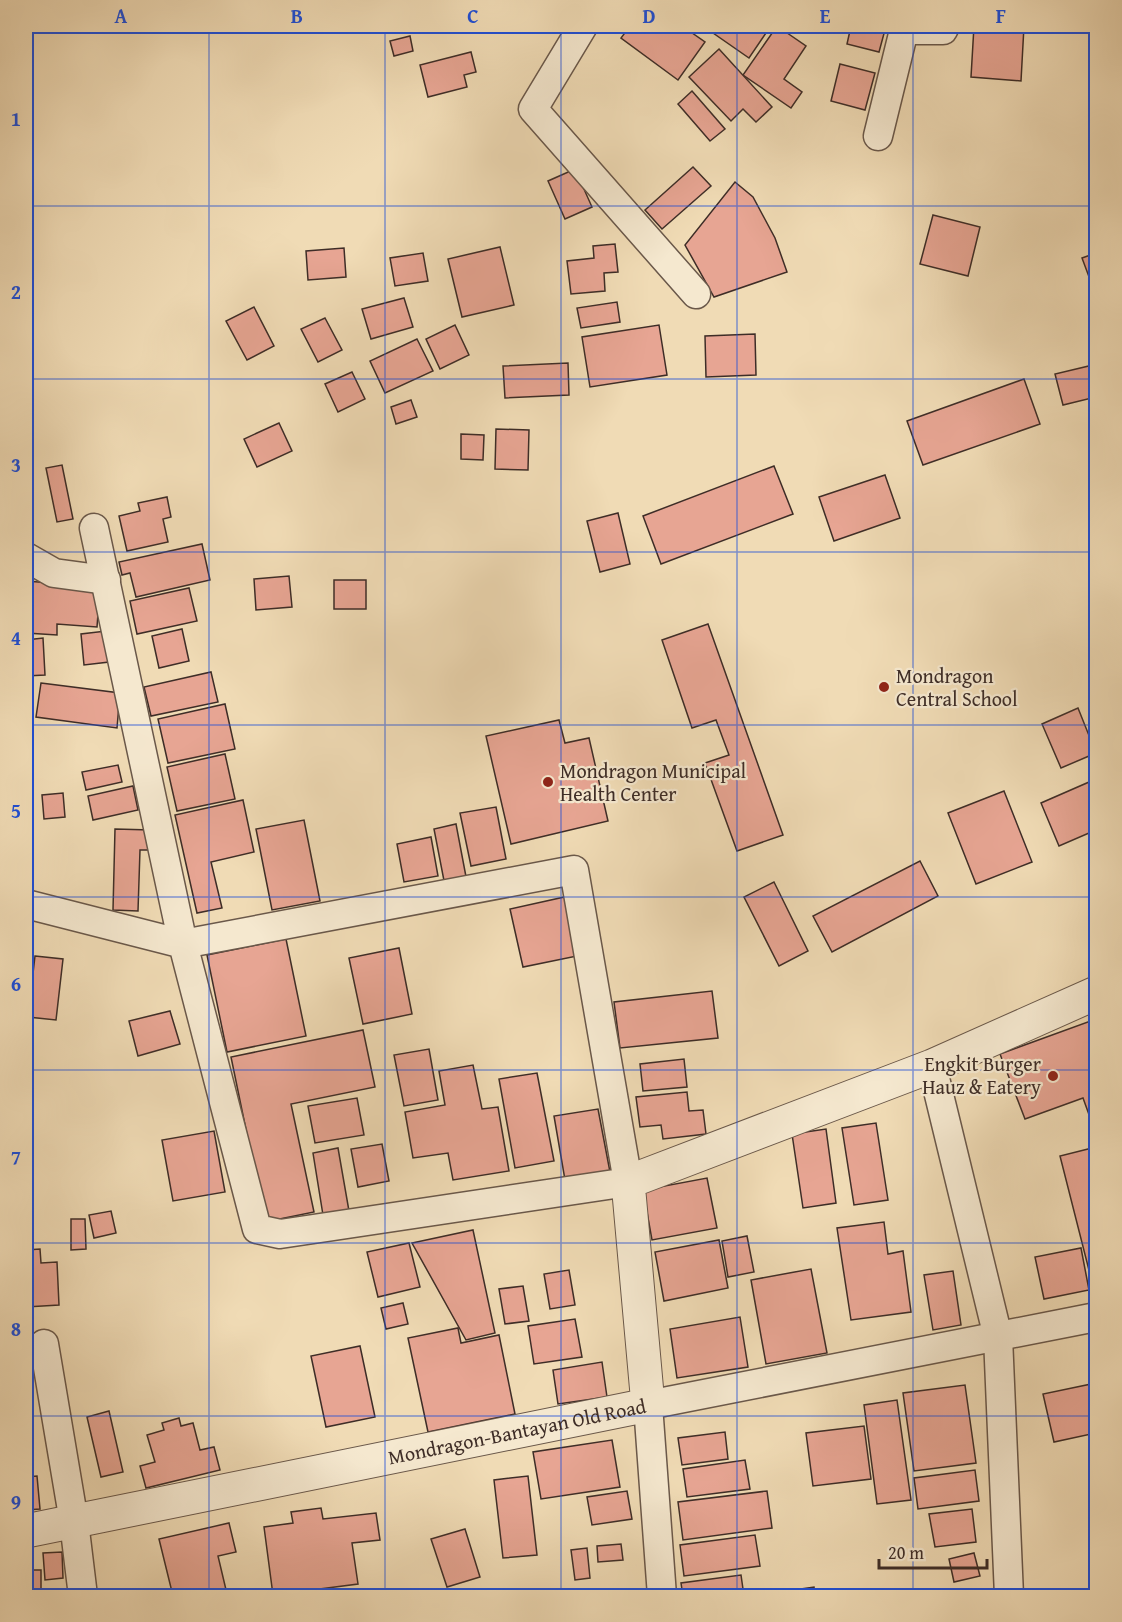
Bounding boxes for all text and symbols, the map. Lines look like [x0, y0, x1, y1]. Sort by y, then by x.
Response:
text: A [115, 1, 128, 30]
text: B [291, 1, 303, 30]
text: C [467, 1, 479, 30]
text: D [642, 1, 656, 30]
text: E [820, 1, 831, 30]
text: F [996, 1, 1006, 30]
text: 1 [11, 104, 21, 133]
text: 2 [11, 277, 21, 306]
text: 3 [11, 450, 21, 479]
text: 4 [11, 623, 21, 652]
place label: Mondragon Central School [896, 661, 1018, 713]
marker: Mondragon Central School [877, 680, 891, 694]
place label: Mondragon Municipal Health Center [560, 756, 747, 808]
marker: Mondragon Municipal Health Center [541, 775, 555, 789]
text: 5 [11, 796, 21, 825]
text: 6 [11, 969, 21, 998]
place label: Engkit Burger Hauz & Eatery [922, 1049, 1041, 1101]
marker: Engkit Burger Hauz & Eatery [1046, 1069, 1060, 1083]
text: 7 [11, 1142, 21, 1171]
text: 8 [11, 1314, 21, 1343]
street label: Mondragon-Bantayan Old Road [385, 1391, 649, 1471]
text: 9 [11, 1487, 21, 1516]
scale bar [879, 1532, 987, 1570]
text: 20 m [888, 1539, 924, 1566]

